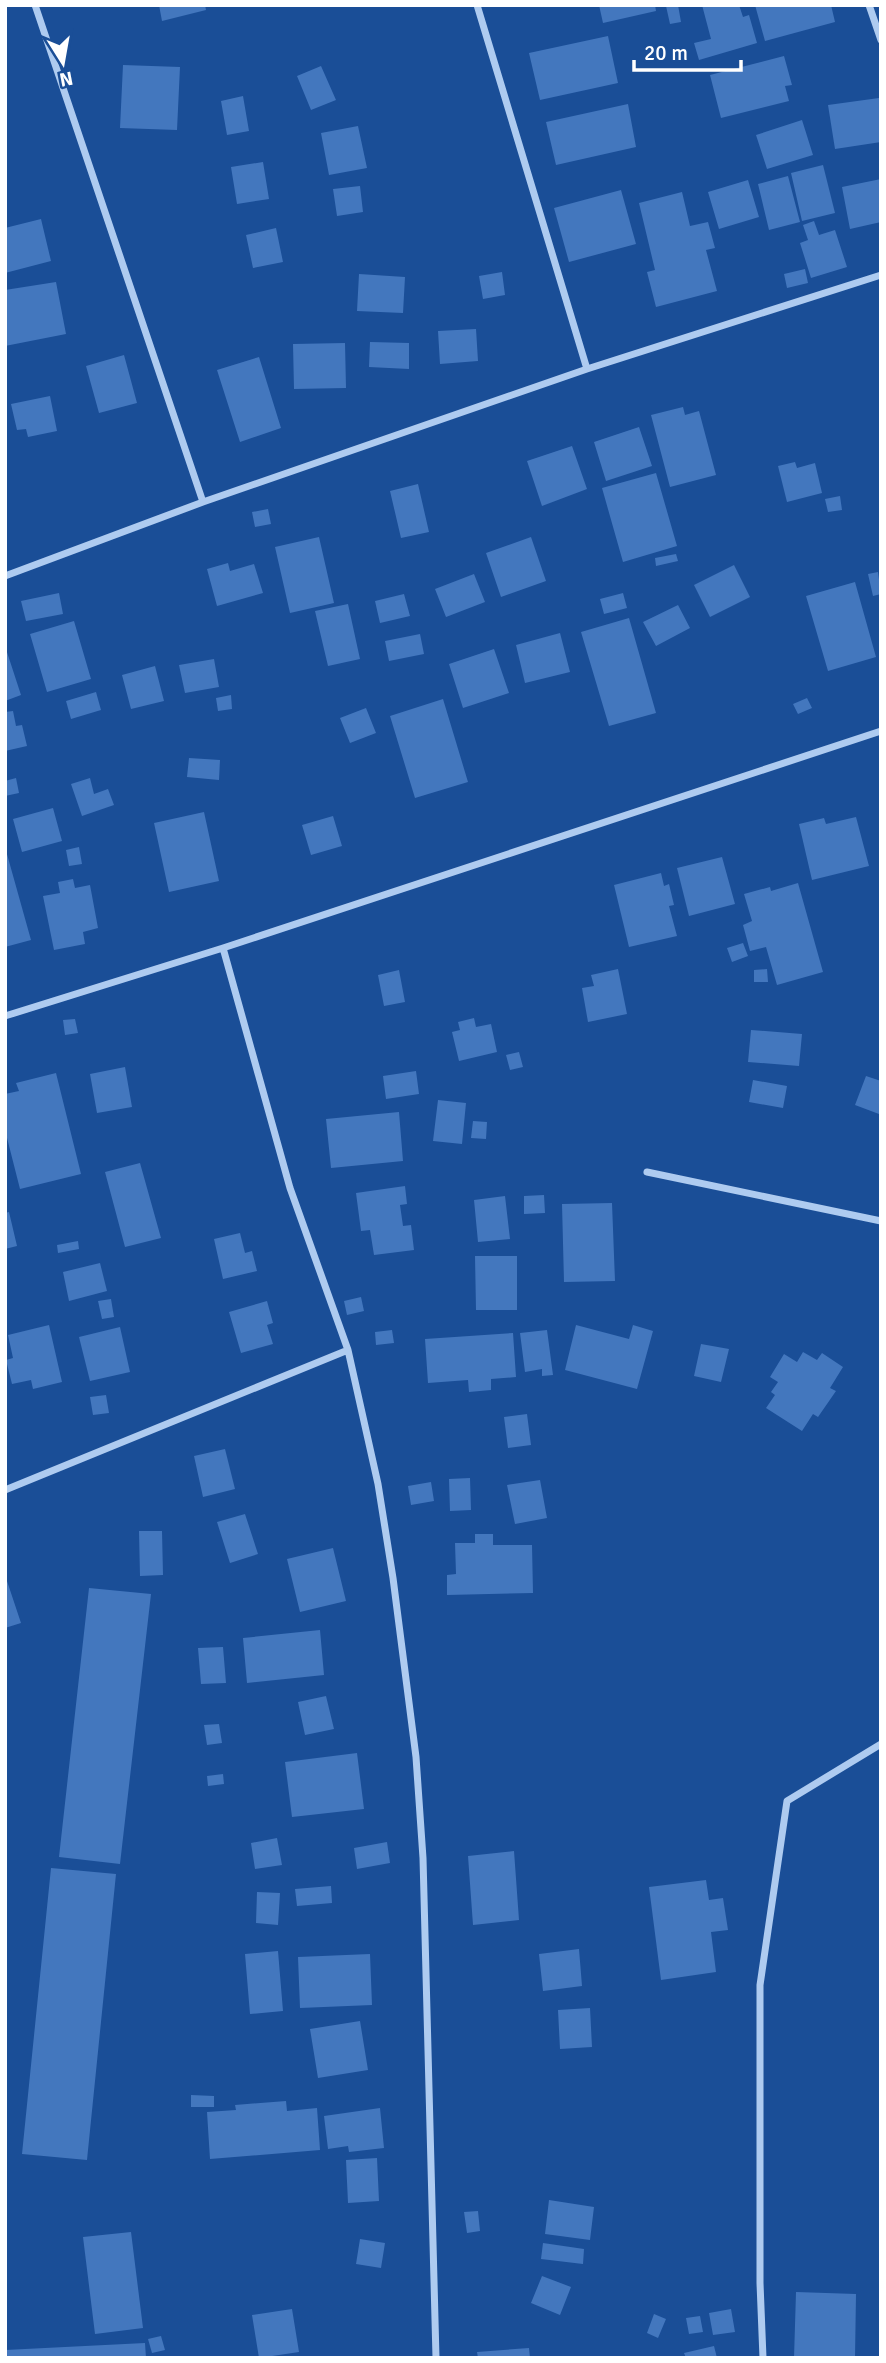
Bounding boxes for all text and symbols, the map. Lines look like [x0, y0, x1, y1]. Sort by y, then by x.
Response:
north arrow [28, 28, 98, 98]
scale bar [634, 28, 741, 72]
text: 20 m [644, 40, 688, 66]
text: N [57, 66, 75, 92]

